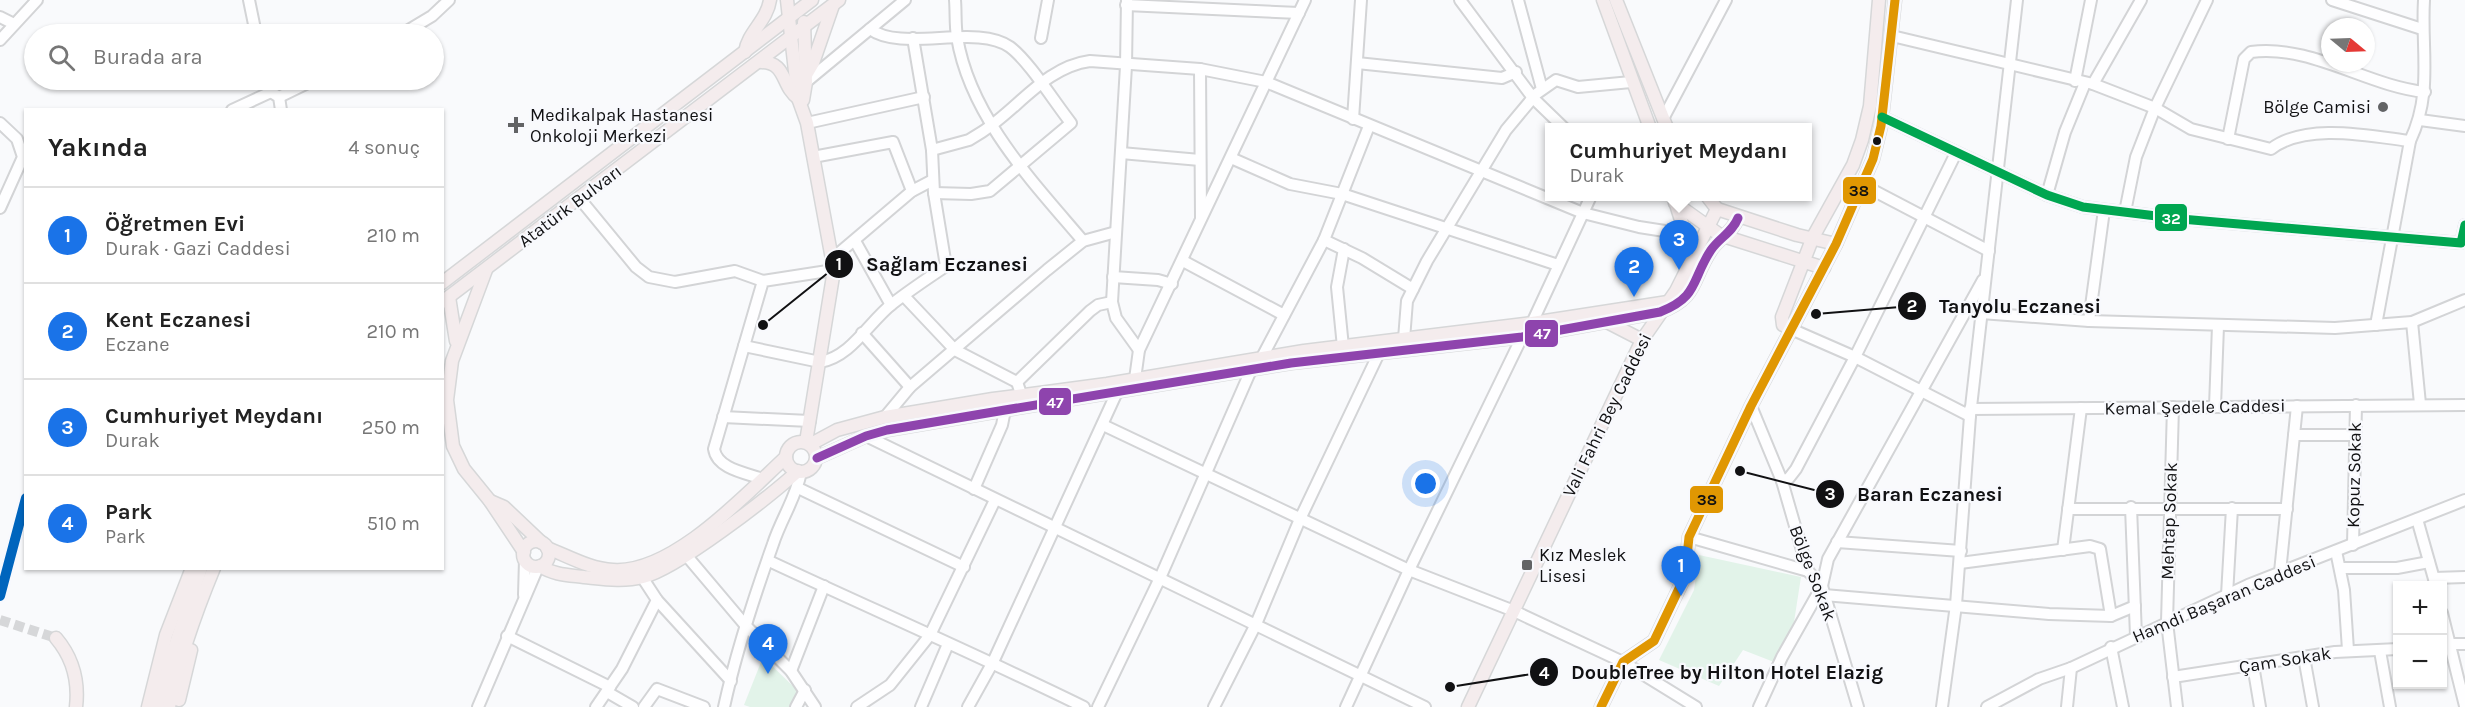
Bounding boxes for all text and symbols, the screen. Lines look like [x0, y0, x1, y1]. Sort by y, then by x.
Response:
north arrow [2321, 18, 2375, 72]
search box [24, 24, 444, 90]
icon: search [45, 41, 78, 74]
text: Burada ara [93, 44, 203, 70]
place label: Bölge Camisi [2263, 96, 2371, 118]
marker: Bölge Camisi [2376, 100, 2390, 114]
place label: Medikalpak Hastanesi Onkoloji Merkezi [530, 104, 713, 147]
marker: Medikalpak Hastanesi Onkoloji Merkezi [507, 116, 525, 134]
popup [1545, 123, 1812, 201]
text: Yakında [48, 132, 148, 163]
unlabelled marker [1871, 135, 1883, 147]
text: 4 sonuç [348, 136, 420, 159]
text: Cumhuriyet Meydanı [1569, 138, 1788, 164]
street label: Atatürk Bulvarı [514, 160, 626, 252]
text: Durak [1569, 164, 1624, 187]
line badge: 38 [1842, 176, 1877, 205]
text: 38 [1849, 181, 1869, 200]
line badge: 32 [2154, 203, 2188, 232]
text: 32 [2161, 209, 2181, 228]
text: Öğretmen Evi [105, 211, 245, 237]
pin: 3 [1660, 220, 1698, 270]
text: 1 [64, 224, 71, 247]
text: 210 m [366, 224, 420, 247]
text: Durak · Gazi Caddesi [105, 237, 291, 260]
callout: Sağlam Eczanesi [824, 245, 1040, 283]
pin: 2 [1614, 248, 1654, 297]
text: 1 [836, 253, 842, 275]
text: Sağlam Eczanesi [866, 253, 1028, 276]
callout: Tanyolu Eczanesi [1897, 287, 2113, 325]
text: 2 [1907, 295, 1917, 317]
text: Tanyolu Eczanesi [1939, 295, 2101, 318]
text: Kent Eczanesi [105, 307, 252, 333]
line badge: 47 [1524, 319, 1559, 348]
text: 2 [61, 320, 74, 343]
text: 210 m [366, 320, 420, 343]
text: 47 [1533, 324, 1551, 343]
street label: Vali Fahri Bey Caddesi [1558, 330, 1656, 500]
text: Eczane [105, 333, 169, 356]
line badge: 47 [1038, 387, 1072, 416]
text: 47 [1046, 393, 1064, 412]
street label: Kemal Şedele Caddesi [2104, 394, 2286, 420]
text: Cumhuriyet Meydanı [105, 403, 323, 429]
text: 3 [61, 416, 74, 439]
text: 250 m [362, 416, 420, 439]
street label: Kopuz Sokak [2342, 422, 2366, 528]
text: Durak [105, 429, 160, 452]
street label: Mehtap Sokak [2156, 462, 2182, 580]
your location [1411, 469, 1440, 498]
callout: Baran Eczanesi [1815, 475, 2015, 513]
text: 3 [1824, 483, 1836, 505]
text: Baran Eczanesi [1857, 483, 2003, 506]
line badge: 38 [1689, 485, 1724, 514]
text: 38 [1697, 490, 1717, 509]
text: Park [105, 499, 152, 525]
text: 4 [62, 512, 73, 535]
text: 510 m [367, 512, 420, 535]
street label: Bölge Sokak [1785, 522, 1841, 624]
text: Park [105, 525, 146, 548]
place label: Kız Meslek Lisesi [1539, 544, 1627, 587]
pin: 1 [1662, 546, 1700, 596]
street label: Hamdi Başaran Caddesi [2129, 550, 2319, 648]
marker: Kız Meslek Lisesi [1520, 558, 1534, 572]
map controls [2393, 581, 2447, 689]
button: + [2393, 581, 2447, 635]
pin: 4 [748, 624, 788, 674]
button: − [2393, 635, 2447, 689]
street label: Çam Sokak [2237, 642, 2333, 678]
callout: DoubleTree by Hilton Hotel Elazig [1529, 653, 1895, 691]
text: DoubleTree by Hilton Hotel Elazig [1571, 661, 1883, 684]
text: 4 [1539, 662, 1550, 684]

